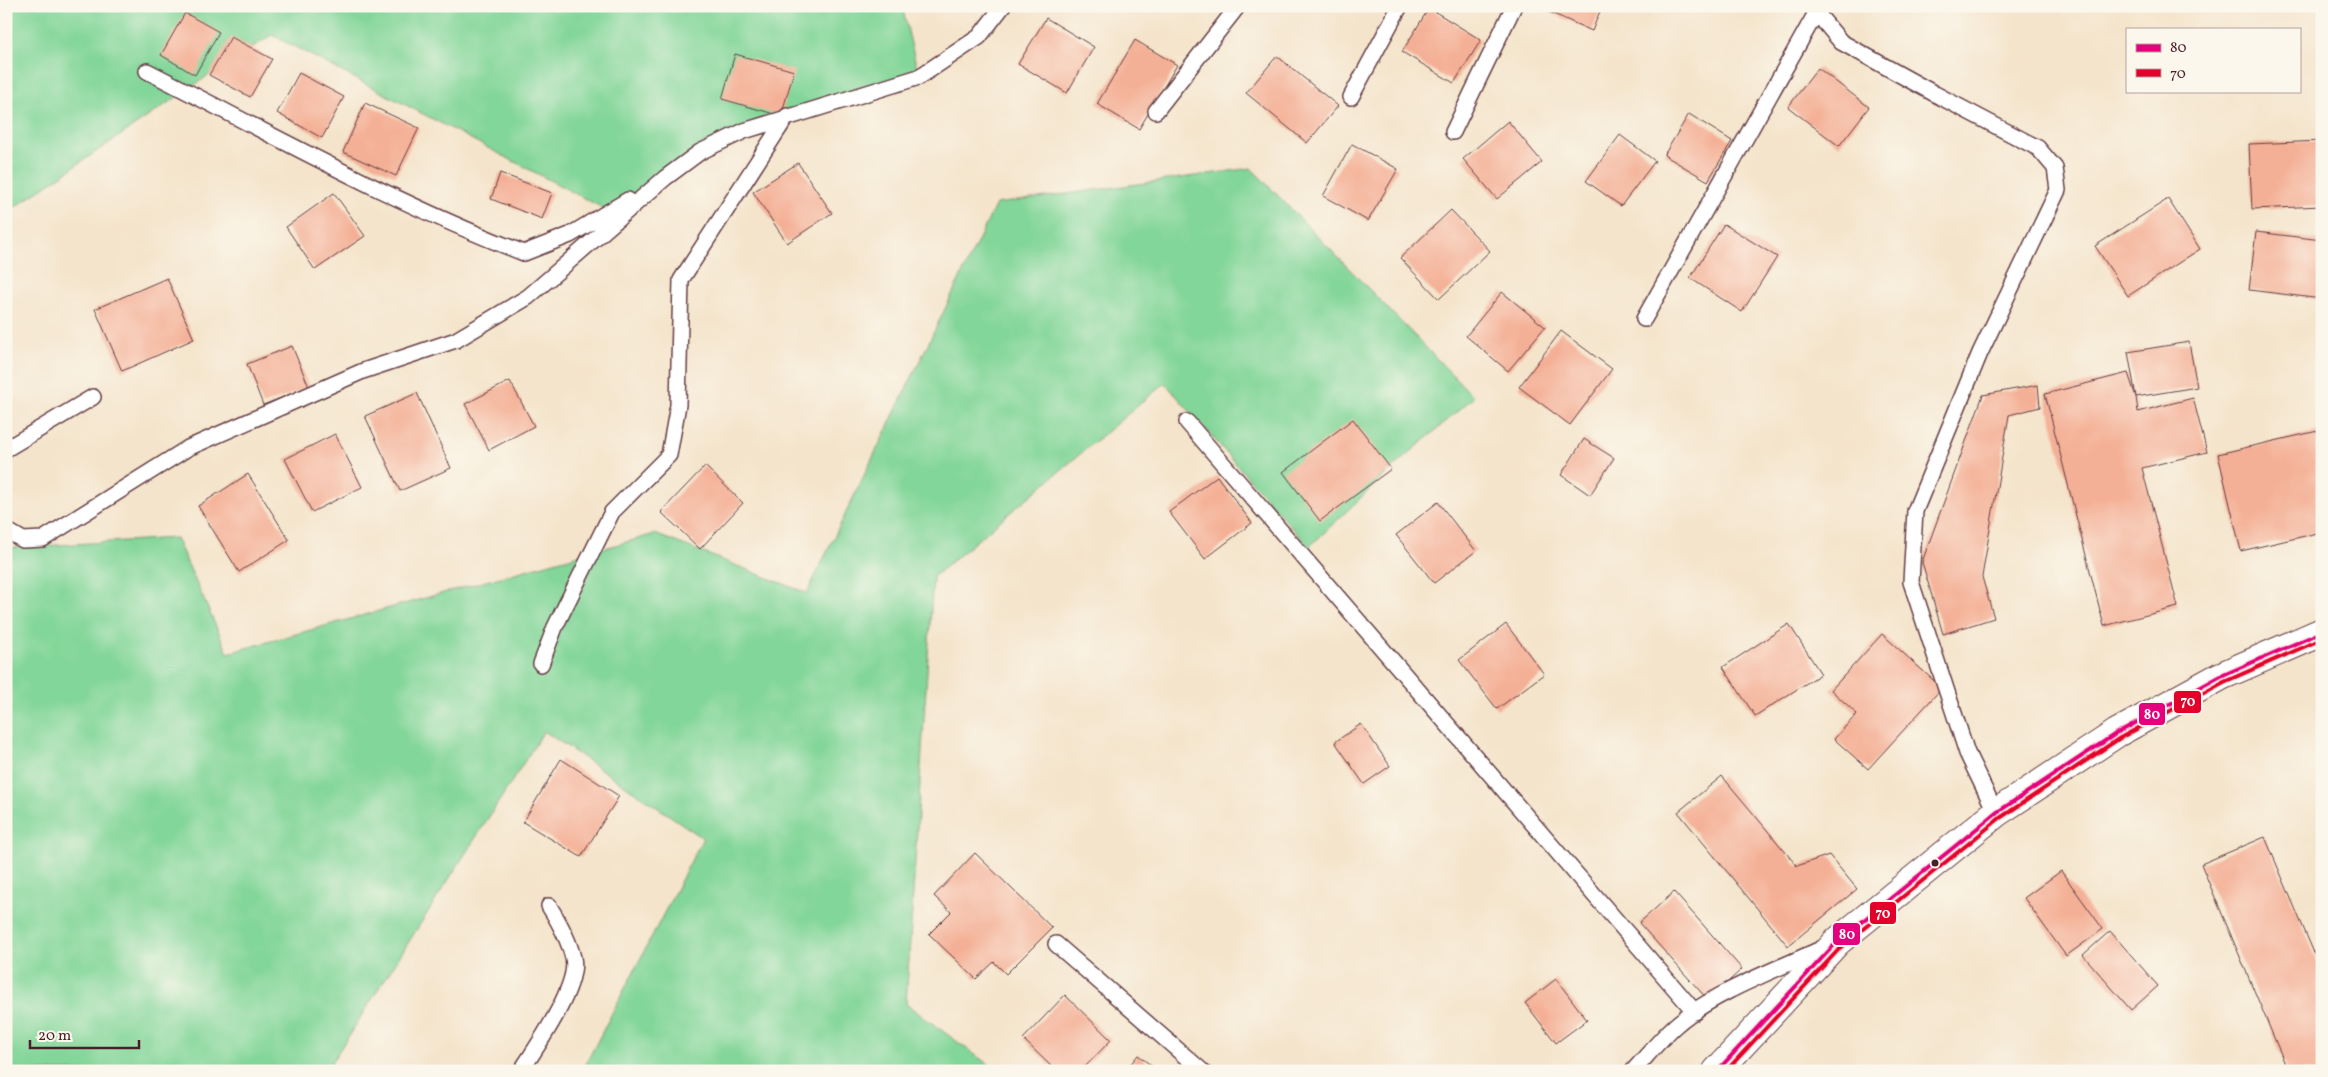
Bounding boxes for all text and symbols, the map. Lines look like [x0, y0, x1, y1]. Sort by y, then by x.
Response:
legend [2126, 28, 2300, 92]
text: 80 [2170, 38, 2187, 59]
text: 70 [2170, 64, 2186, 85]
line badge: 70 [2173, 690, 2202, 714]
text: 70 [2181, 693, 2196, 712]
line badge: 80 [2138, 702, 2166, 726]
text: 80 [2144, 706, 2160, 725]
unlabelled marker [1930, 858, 1940, 868]
line badge: 70 [1869, 901, 1897, 925]
text: 70 [1876, 905, 1891, 924]
line badge: 80 [1832, 922, 1861, 946]
text: 80 [1839, 926, 1855, 945]
scale bar [30, 1017, 139, 1049]
text: 20 m [38, 1026, 71, 1047]

